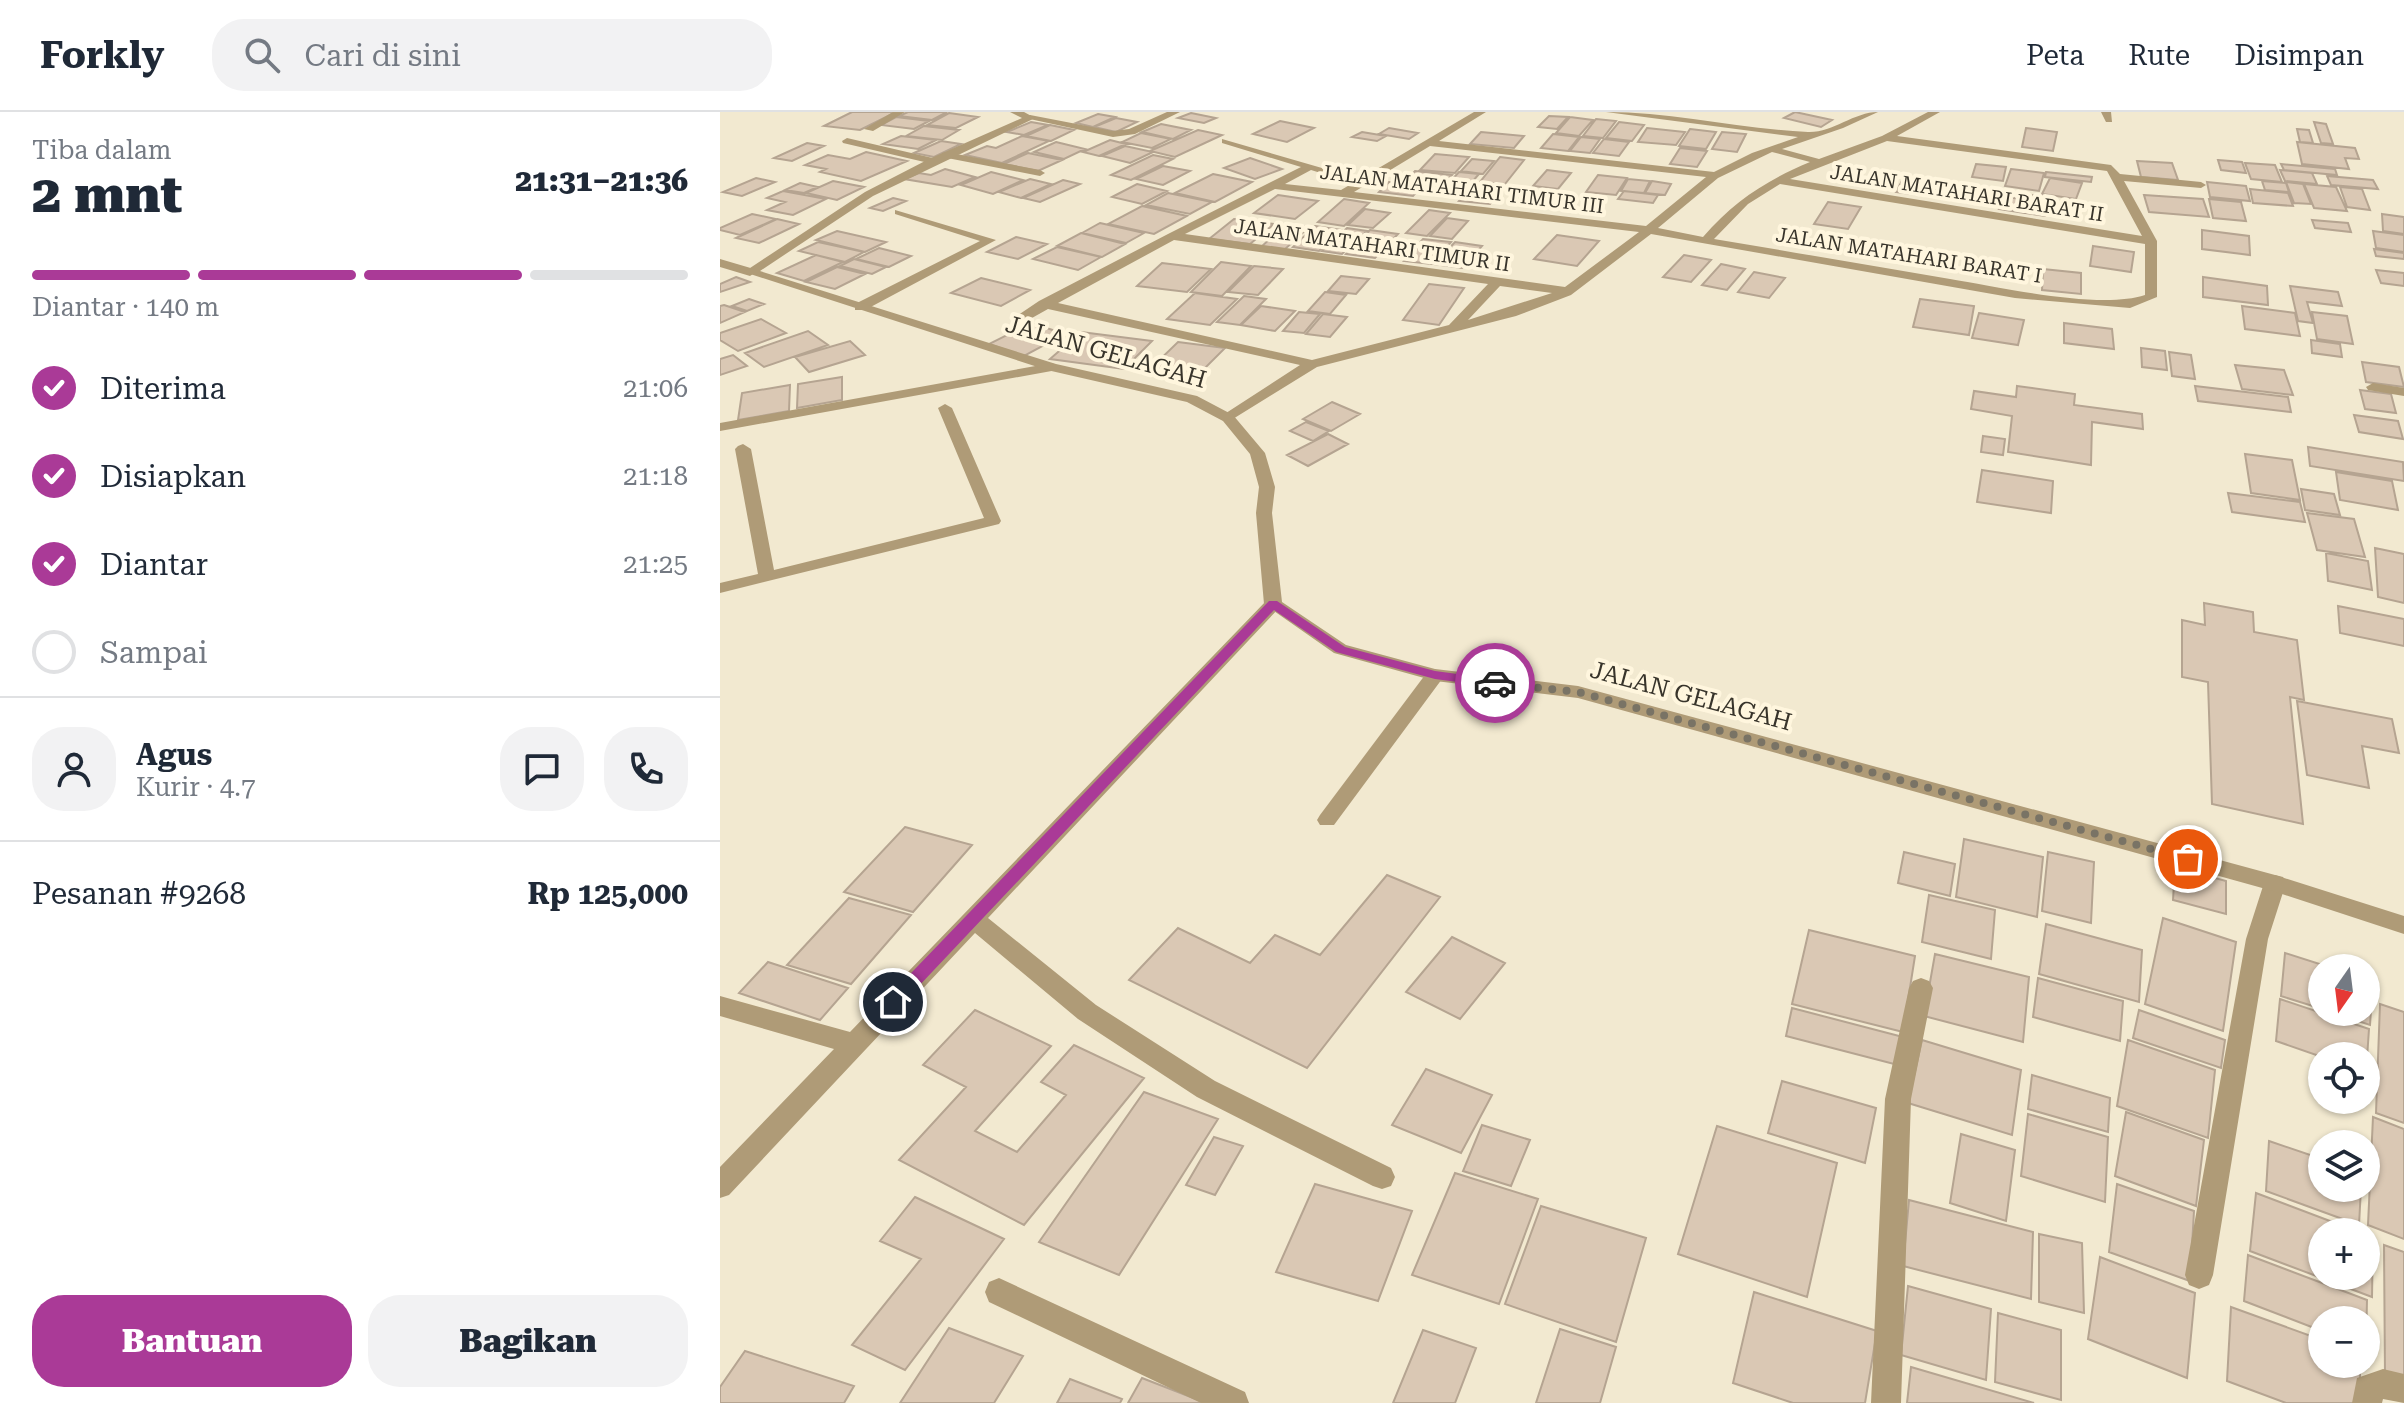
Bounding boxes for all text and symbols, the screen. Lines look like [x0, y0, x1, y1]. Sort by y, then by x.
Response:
search box [212, 19, 772, 91]
text: Forkly [40, 33, 164, 77]
icon: search [240, 33, 284, 77]
text: Cari di sini [304, 38, 461, 73]
text: Peta [2026, 39, 2084, 72]
text: Rute [2128, 39, 2190, 72]
text: Disimpan [2234, 39, 2364, 72]
text: Tiba dalam [32, 135, 171, 165]
street label: JALAN MATAHARI TIMUR III [1319, 160, 1605, 218]
street label: JALAN MATAHARI BARAT II [1829, 160, 2105, 226]
text: 21:31–21:36 [515, 163, 688, 198]
text: 2 mnt [32, 164, 182, 225]
street label: JALAN MATAHARI TIMUR II [1232, 214, 1512, 276]
street label: JALAN MATAHARI BARAT I [1774, 222, 2044, 288]
text: Diantar · 140 m [32, 292, 219, 322]
street label: JALAN GELAGAH [1002, 310, 1210, 394]
icon: check [32, 366, 76, 410]
text: Diterima [100, 371, 226, 406]
text: 21:06 [623, 373, 688, 403]
icon: check [32, 454, 76, 498]
text: Disiapkan [100, 459, 246, 494]
text: 21:18 [623, 461, 688, 491]
icon: check [32, 542, 76, 586]
text: Diantar [100, 547, 208, 582]
text: 21:25 [623, 549, 688, 579]
text: Sampai [100, 635, 208, 670]
courier [1455, 643, 1535, 723]
street label: JALAN GELAGAH [1587, 656, 1795, 736]
icon: car [1473, 661, 1517, 705]
button: person [32, 727, 116, 811]
button: chat [500, 727, 584, 811]
button: phone [604, 727, 688, 811]
text: Agus [136, 737, 212, 772]
text: Kurir · 4.7 [136, 772, 256, 802]
pin [2154, 825, 2222, 893]
icon: bag [2166, 837, 2210, 881]
text: Pesanan #9268 [32, 876, 246, 911]
text: Rp 125,000 [527, 876, 688, 911]
north arrow [2308, 954, 2380, 1026]
map controls [2308, 954, 2380, 1378]
pin [859, 968, 927, 1036]
icon: home [871, 980, 915, 1024]
button: locate [2308, 1042, 2380, 1114]
button: layers [2308, 1130, 2380, 1202]
button: + [2308, 1218, 2380, 1290]
button: Bantuan [32, 1295, 352, 1387]
button: Bagikan [368, 1295, 688, 1387]
button: − [2308, 1306, 2380, 1378]

